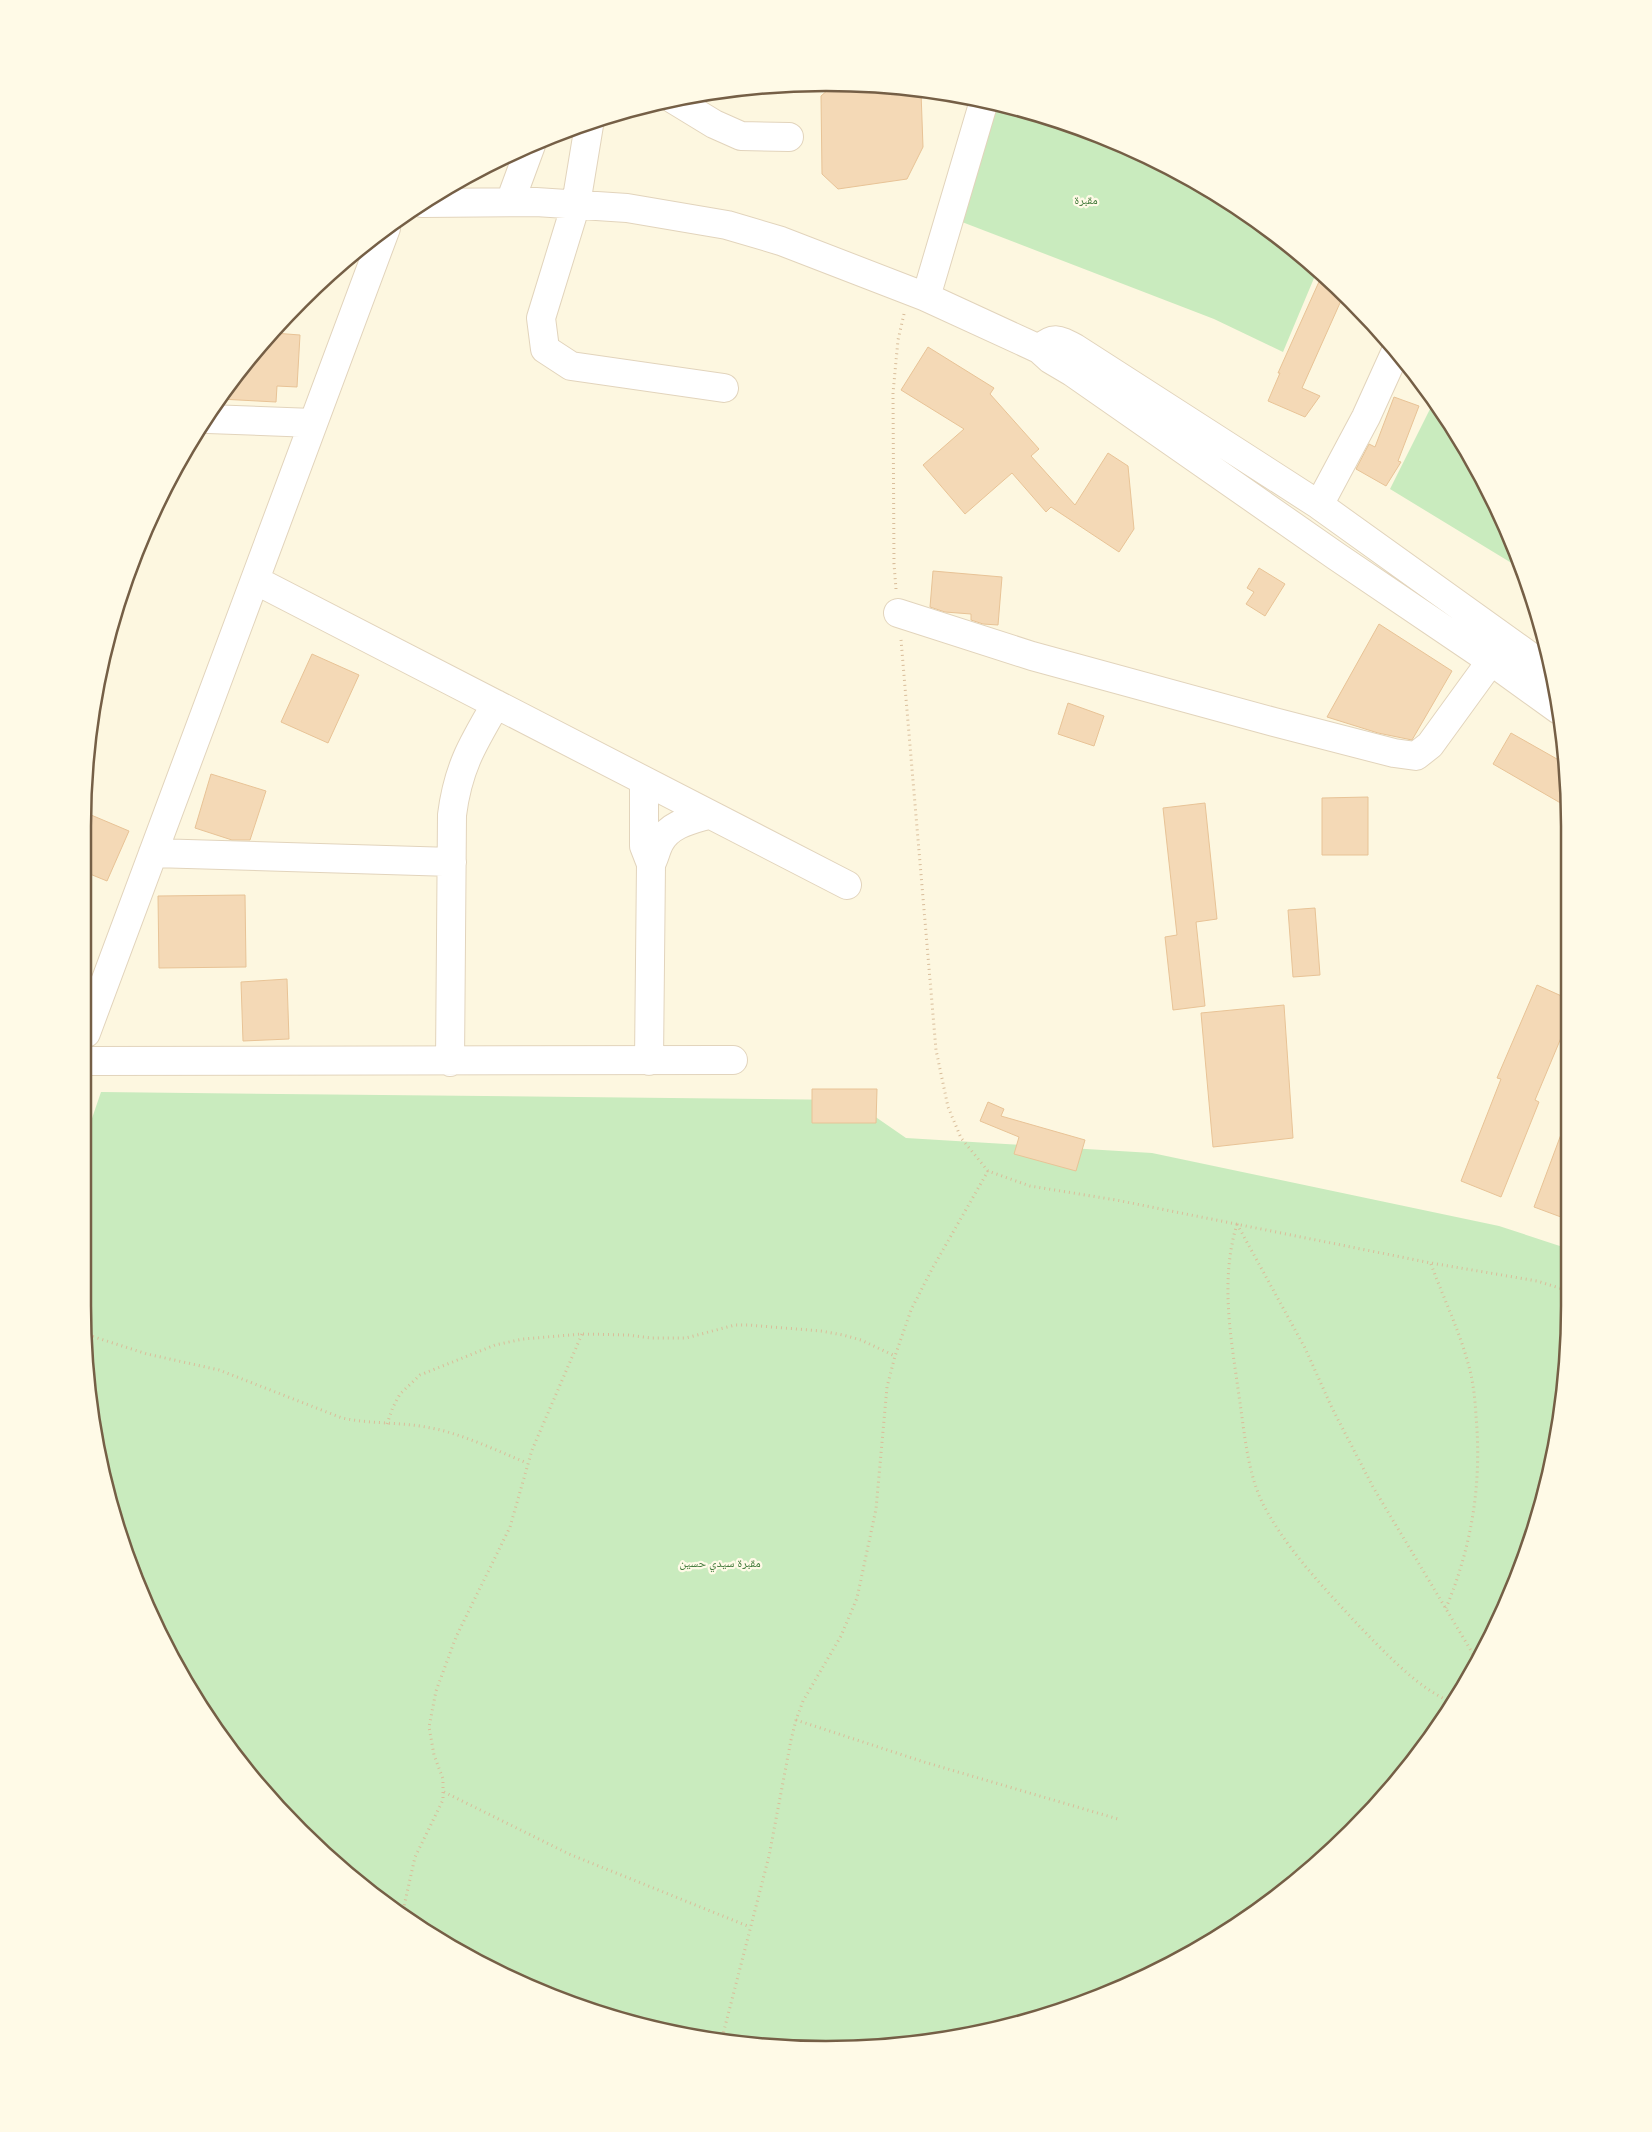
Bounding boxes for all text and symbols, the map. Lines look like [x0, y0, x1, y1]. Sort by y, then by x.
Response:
park label: مقبرة [1074, 193, 1098, 207]
park label: مقبرة سيدي حسين [679, 1556, 761, 1573]

